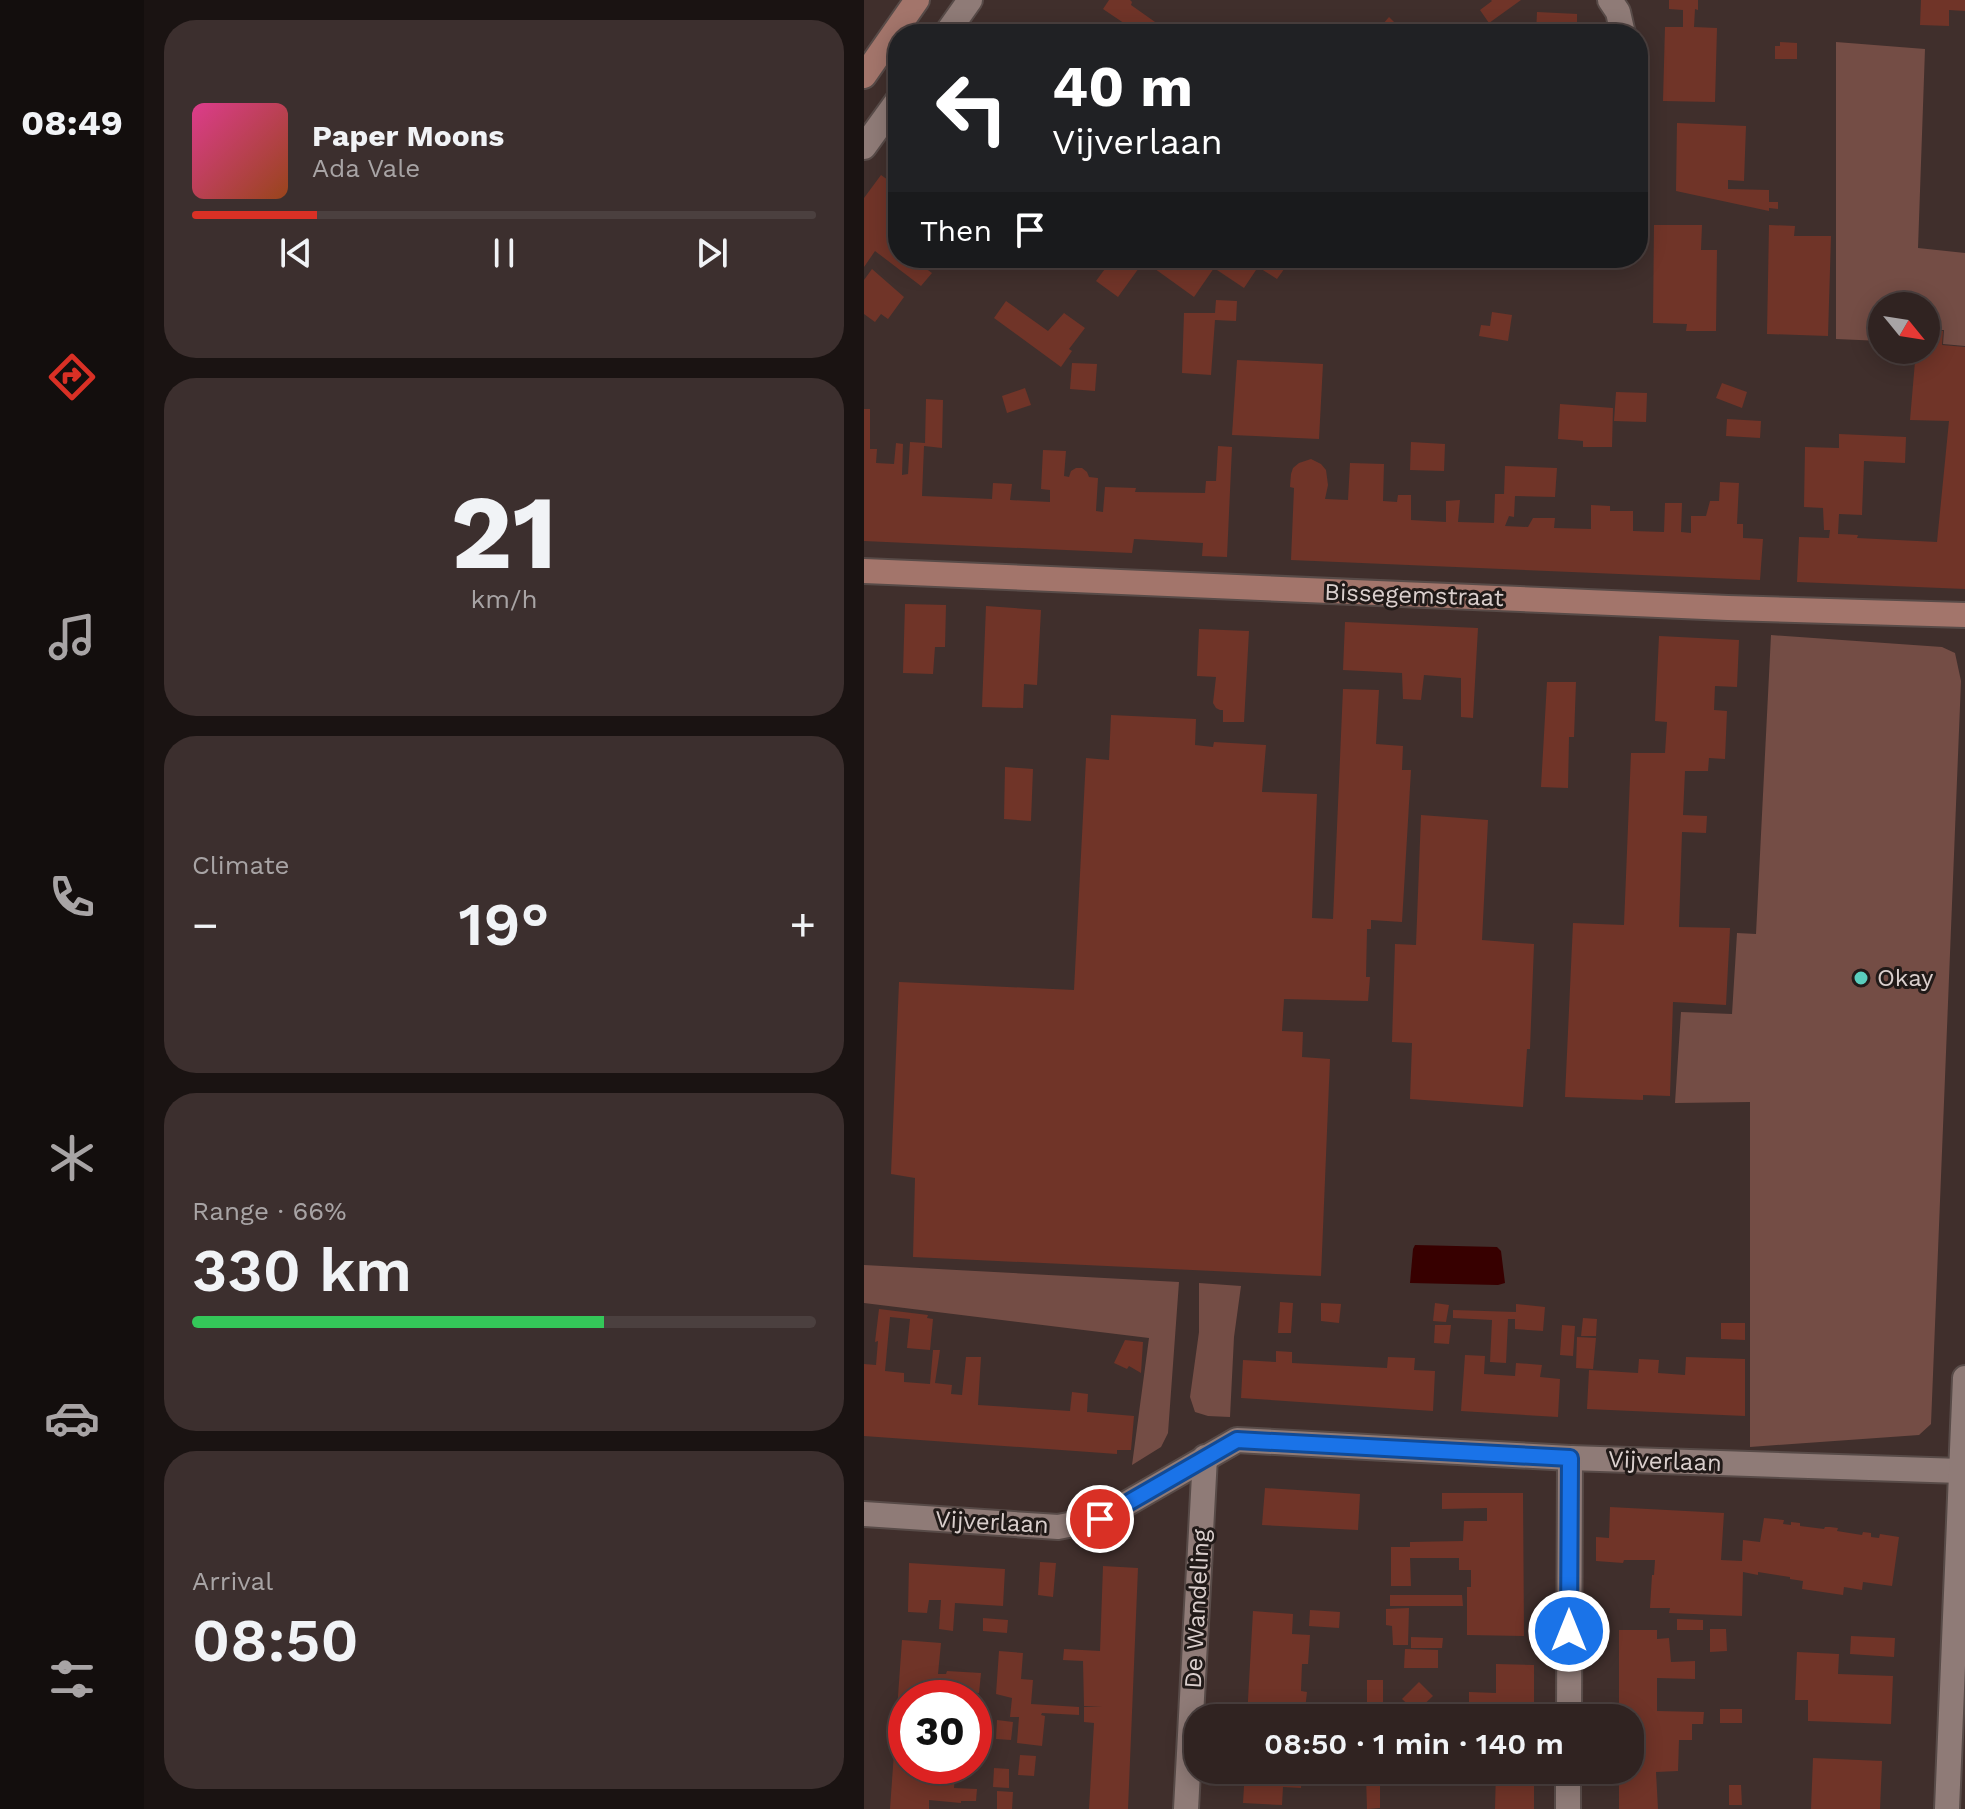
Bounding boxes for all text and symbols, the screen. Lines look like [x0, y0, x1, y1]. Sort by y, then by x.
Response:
text: 40 m [1052, 54, 1193, 120]
icon: left [920, 56, 1024, 160]
text: 08:49 [21, 102, 123, 144]
text: Paper Moons [312, 118, 504, 153]
text: Vijverlaan [1052, 121, 1223, 163]
text: Ada Vale [312, 153, 420, 183]
icon: arrive [1008, 208, 1052, 252]
text: Then [920, 213, 992, 248]
icon: previous [274, 231, 318, 275]
icon: pause [482, 231, 526, 275]
icon: next [690, 231, 734, 275]
north arrow [1868, 292, 1940, 364]
map controls [1868, 292, 1940, 364]
icon: directions [44, 349, 100, 405]
text: 21 [451, 471, 557, 593]
street label: Bissegemstraat [1324, 578, 1504, 612]
text: km/h [471, 584, 537, 614]
icon: music [44, 609, 100, 665]
text: Climate [192, 850, 290, 880]
icon: phone [44, 869, 100, 925]
text: 19° [459, 889, 549, 960]
text: − [192, 899, 219, 951]
text: + [789, 899, 816, 951]
place label: Okay [1877, 964, 1934, 992]
marker: Okay [1852, 969, 1870, 987]
icon: climate [44, 1130, 100, 1186]
text: Range · 66% [192, 1196, 346, 1226]
text: 330 km [192, 1235, 412, 1306]
icon: car [44, 1390, 100, 1446]
street label: Vijverlaan [1608, 1445, 1722, 1477]
pin [1066, 1485, 1134, 1553]
icon: arrive [1078, 1497, 1122, 1541]
street label: Vijverlaan [934, 1505, 1050, 1539]
street label: De Wandeling [1179, 1528, 1215, 1689]
text: Arrival [192, 1566, 273, 1596]
position arrow [1527, 1589, 1611, 1673]
text: 08:50 [192, 1605, 359, 1676]
icon: filters [44, 1651, 100, 1707]
speed limit sign: 30 [888, 1680, 992, 1784]
text: 08:50 · 1 min · 140 m [1264, 1726, 1564, 1761]

